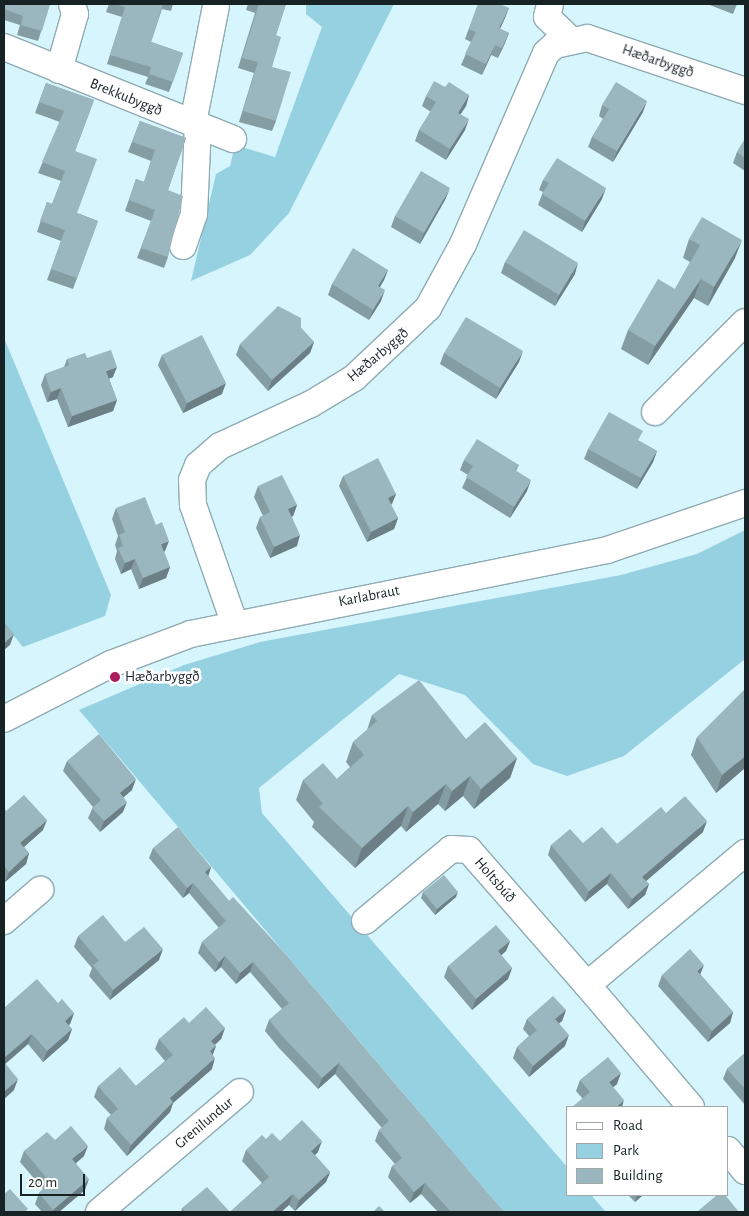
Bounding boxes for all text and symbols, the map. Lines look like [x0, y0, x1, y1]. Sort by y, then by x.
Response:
street label: Hæðarbyggð [620, 40, 696, 82]
street label: Brekkubyggð [87, 74, 165, 120]
street label: Hæðarbyggð [344, 324, 412, 386]
street label: Karlabraut [337, 581, 401, 611]
place label: Hæðarbyggð [125, 668, 200, 686]
marker: Hæðarbyggð [109, 671, 121, 683]
street label: Holtsbúð [470, 854, 520, 906]
street label: Grenilundur [171, 1093, 237, 1153]
legend [566, 1106, 729, 1196]
text: Road [613, 1118, 643, 1133]
text: Park [613, 1143, 639, 1158]
scale bar [22, 1164, 88, 1196]
text: Building [613, 1168, 663, 1183]
text: 20 m [28, 1175, 57, 1190]

